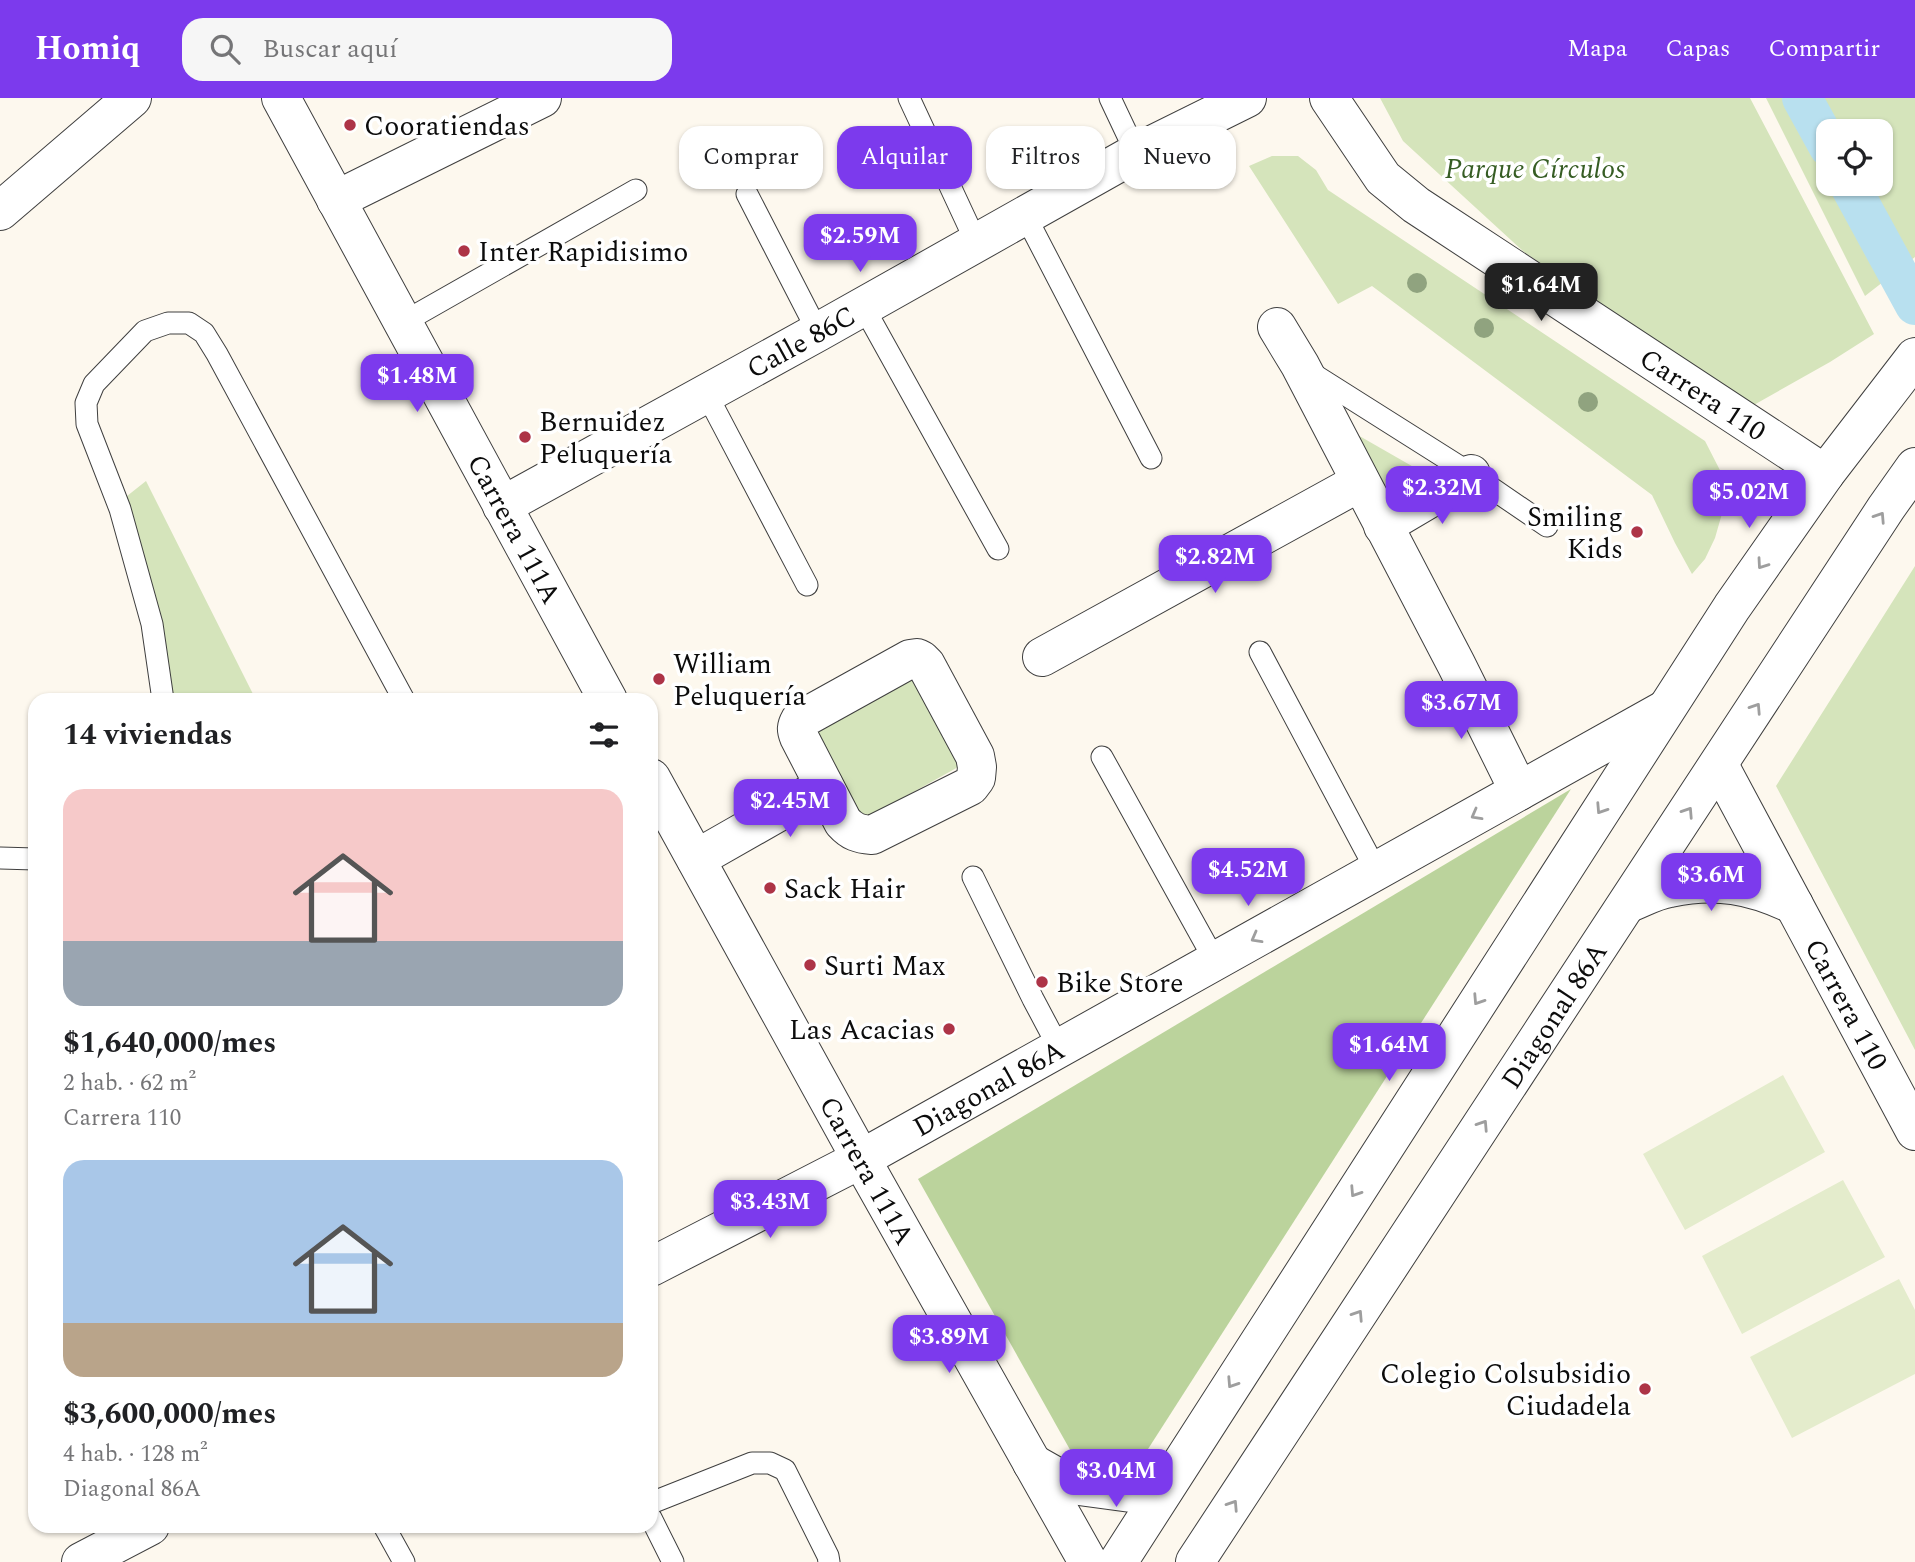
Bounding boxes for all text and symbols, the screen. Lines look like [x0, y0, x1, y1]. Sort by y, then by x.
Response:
search box [182, 18, 672, 81]
text: Homiq [35, 24, 140, 74]
text: Buscar aquí [262, 29, 397, 69]
icon: search [206, 30, 244, 68]
text: Mapa [1567, 31, 1627, 67]
text: Capas [1665, 31, 1730, 67]
text: Compartir [1768, 31, 1880, 67]
place label: Cooratiendas [364, 105, 530, 148]
marker: Cooratiendas [342, 117, 358, 133]
map controls [1816, 119, 1893, 196]
button: locate [1816, 119, 1893, 196]
chip: Comprar [679, 126, 823, 189]
chip: Alquilar [837, 126, 972, 189]
chip: Filtros [986, 126, 1105, 189]
chip: Nuevo [1119, 126, 1236, 189]
park label: Parque Círculos [1445, 148, 1625, 191]
pin: $2.59M [803, 214, 917, 274]
text: $2.59M [820, 219, 900, 254]
place label: Inter Rapidisimo [478, 231, 688, 274]
marker: Inter Rapidisimo [456, 243, 472, 259]
pin: $1.64M [1484, 264, 1598, 323]
text: $1.64M [1501, 268, 1581, 303]
street label: Calle 86C [739, 295, 864, 390]
street label: Carrera 110 [1630, 338, 1774, 453]
pin: $1.48M [360, 354, 474, 414]
text: $1.48M [377, 359, 457, 394]
place label: Bernuidez Peluquería [539, 401, 673, 476]
marker: Bernuidez Peluquería [517, 429, 533, 445]
street label: Carrera 111A [455, 447, 572, 612]
pin: $2.32M [1385, 466, 1499, 526]
pin: $5.02M [1692, 470, 1806, 530]
text: $2.32M [1402, 471, 1482, 506]
text: $5.02M [1709, 475, 1789, 510]
place label: Smiling Kids [1527, 496, 1623, 571]
one-way arrow [1872, 512, 1885, 525]
marker: Smiling Kids [1629, 524, 1645, 540]
pin: $2.82M [1158, 536, 1272, 595]
text: $2.82M [1175, 540, 1255, 575]
one-way arrow [1758, 556, 1770, 569]
place label: William Peluquería [673, 643, 807, 718]
marker: William Peluquería [651, 671, 667, 687]
pin: $3.67M [1404, 682, 1518, 741]
text: $3.67M [1421, 686, 1501, 721]
one-way arrow [1748, 703, 1761, 716]
text: 14 viviendas [63, 712, 233, 758]
icon: filters [585, 716, 623, 754]
pin: $2.45M [733, 780, 847, 839]
text: $2.45M [750, 784, 830, 819]
one-way arrow [1596, 801, 1609, 814]
one-way arrow [1471, 807, 1483, 820]
one-way arrow [1680, 807, 1693, 820]
icon: home [280, 835, 406, 961]
pin: $4.52M [1191, 848, 1305, 908]
text: $4.52M [1208, 853, 1288, 888]
pin: $3.6M [1662, 854, 1760, 913]
text: $3.6M [1677, 858, 1745, 893]
place label: Sack Hair [784, 868, 905, 911]
marker: Sack Hair [762, 880, 778, 896]
one-way arrow [1251, 930, 1264, 943]
street label: Carrera 110 [1793, 931, 1899, 1078]
street label: Diagonal 86A [1491, 934, 1619, 1098]
place label: Surti Max [824, 945, 946, 988]
marker: Surti Max [802, 957, 818, 973]
place label: Bike Store [1056, 962, 1184, 1005]
marker: Bike Store [1034, 974, 1050, 990]
one-way arrow [1474, 992, 1486, 1005]
place label: Las Acacias [789, 1009, 935, 1052]
text: $1,640,000/mes [63, 1020, 276, 1066]
marker: Las Acacias [941, 1021, 957, 1037]
pin: $1.64M [1332, 1024, 1446, 1083]
text: $1.64M [1349, 1028, 1429, 1063]
street label: Diagonal 86A [905, 1029, 1073, 1149]
text: 2 hab. · 62 m² [63, 1066, 196, 1101]
street label: Carrera 111A [807, 1088, 925, 1253]
text: Carrera 110 [63, 1101, 181, 1136]
one-way arrow [1475, 1120, 1487, 1133]
pin: $3.43M [713, 1180, 827, 1240]
one-way arrow [1351, 1184, 1364, 1197]
text: $3.43M [730, 1185, 810, 1220]
icon: home [280, 1206, 406, 1332]
one-way arrow [1349, 1310, 1362, 1323]
pin: $3.89M [892, 1316, 1006, 1375]
text: $3.89M [909, 1320, 989, 1355]
place label: Colegio Colsubsidio Ciudadela [1380, 1353, 1631, 1428]
one-way arrow [1228, 1375, 1241, 1388]
marker: Colegio Colsubsidio Ciudadela [1637, 1381, 1653, 1397]
text: $3,600,000/mes [63, 1391, 276, 1437]
text: 4 hab. · 128 m² [63, 1437, 208, 1472]
pin: $3.04M [1059, 1450, 1173, 1509]
text: $3.04M [1076, 1454, 1156, 1489]
text: Diagonal 86A [63, 1472, 201, 1507]
one-way arrow [1224, 1500, 1237, 1513]

